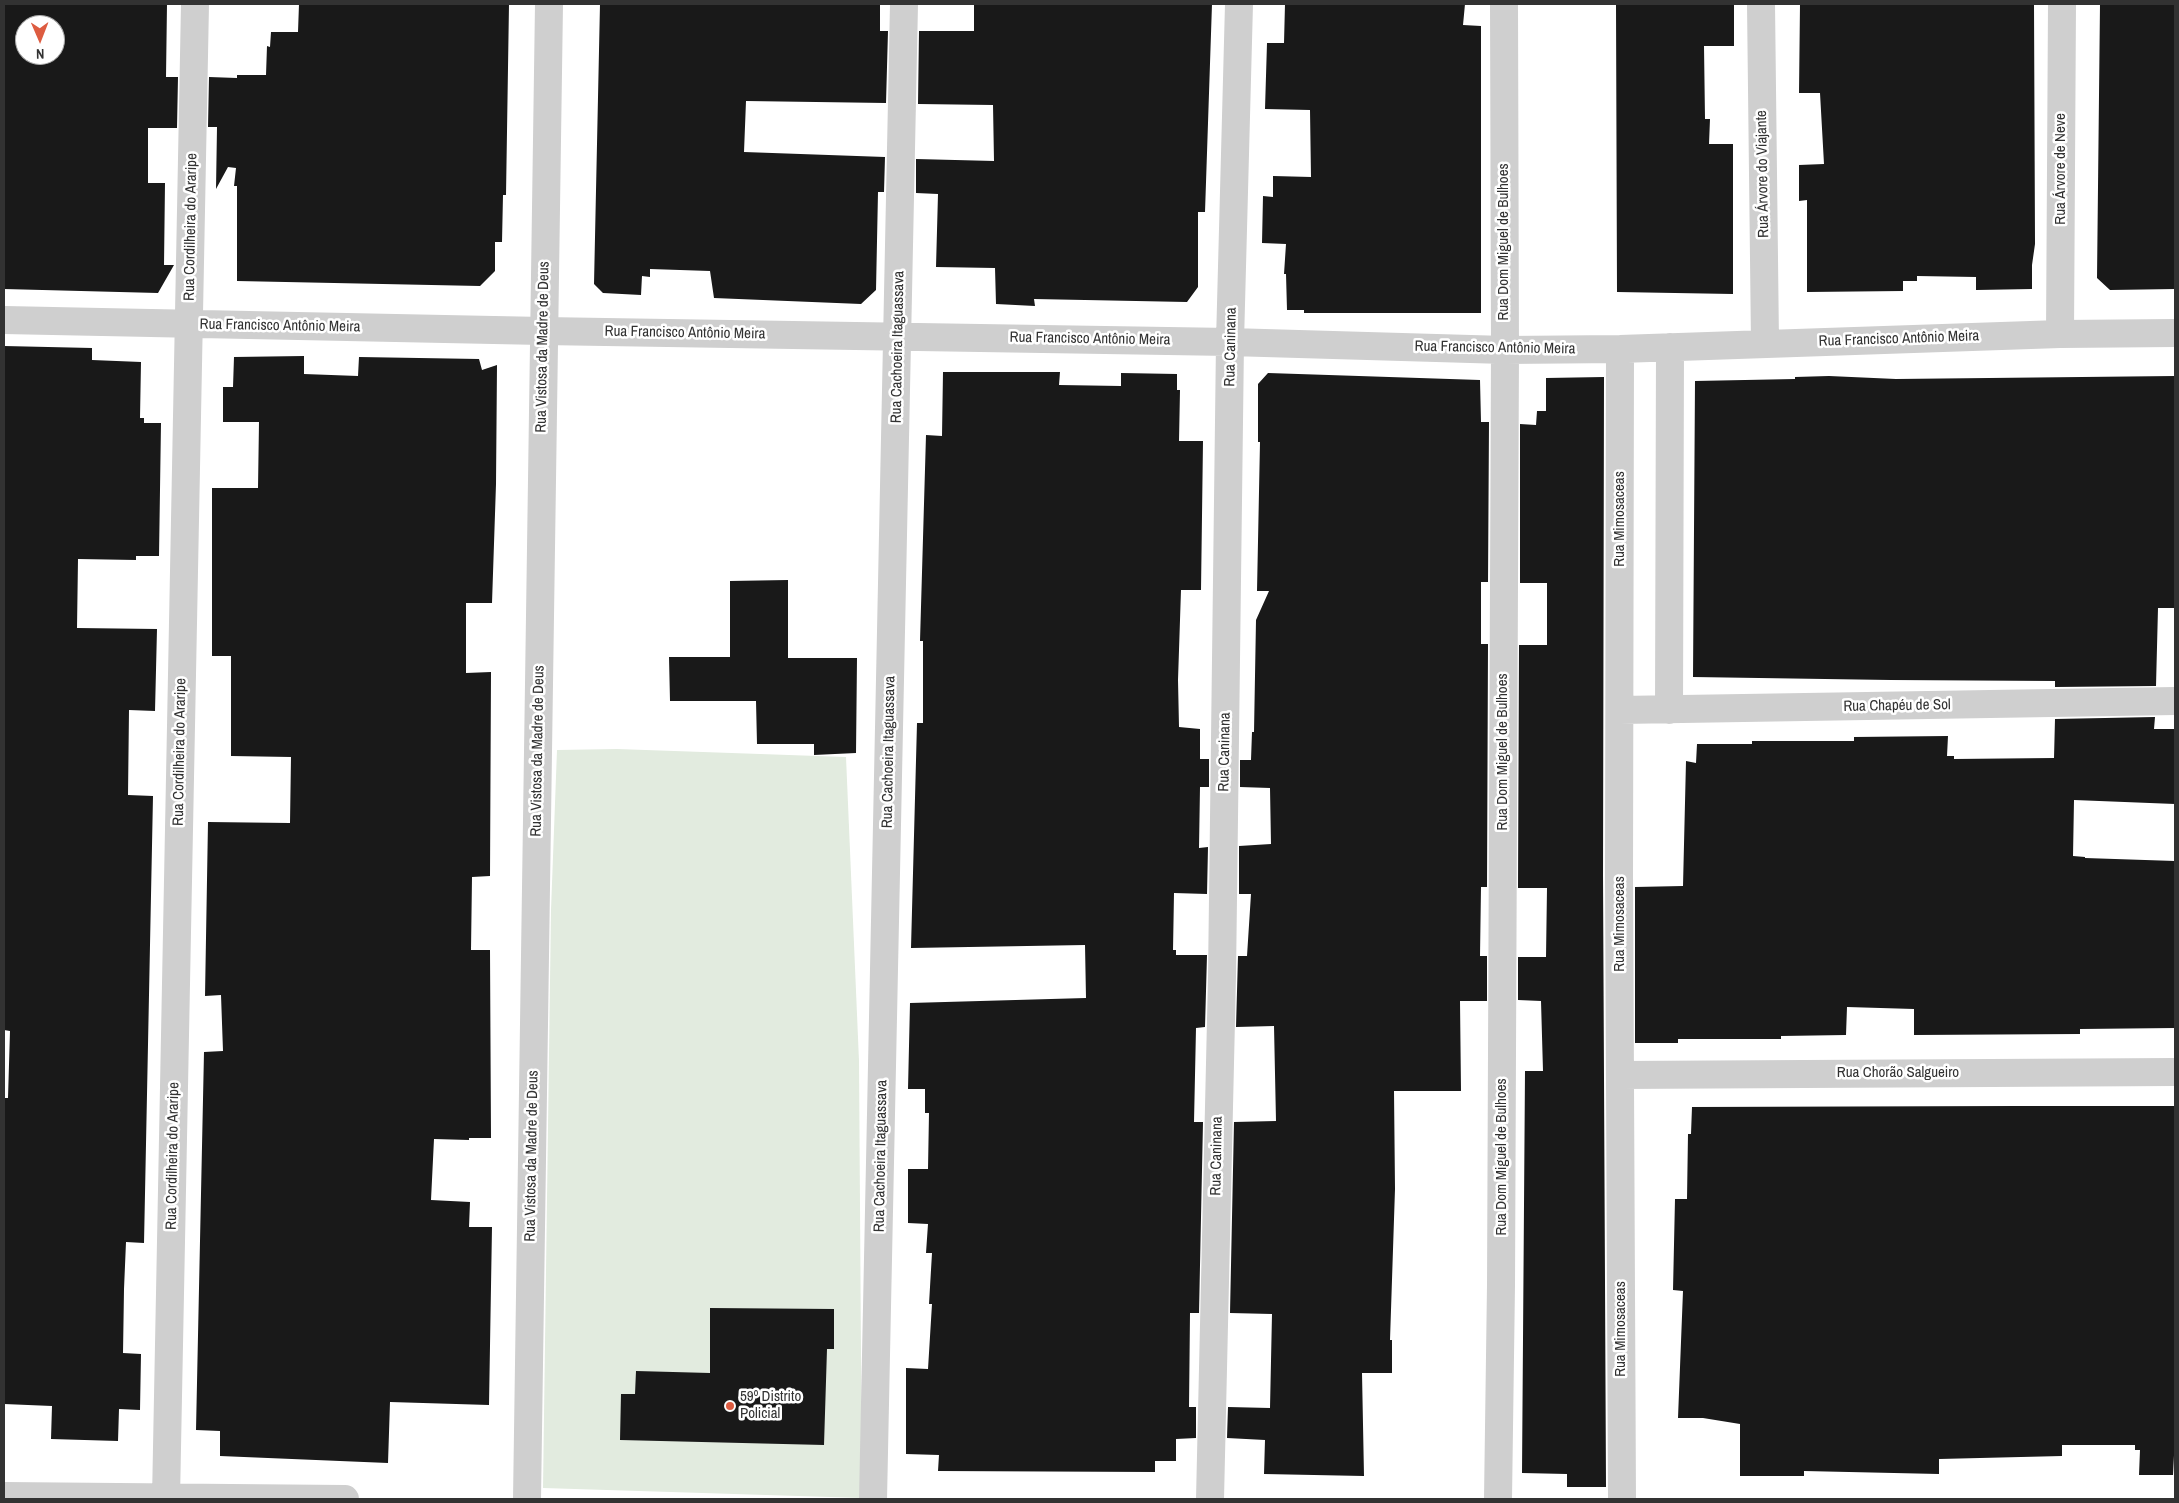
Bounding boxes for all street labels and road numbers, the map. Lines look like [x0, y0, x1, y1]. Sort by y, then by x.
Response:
street label: Rua Árvore do Viajante [1753, 110, 1773, 238]
street label: Rua Árvore de Neve [2052, 113, 2070, 225]
street label: Rua Cordilheira do Araripe [181, 153, 201, 301]
street label: Rua Dom Miguel de Bulhoes [1495, 163, 1513, 321]
street label: Rua Vistosa da Madre de Deus [533, 261, 553, 433]
street label: Rua Cachoeira Itaguassava [888, 271, 908, 423]
street label: Rua Caninana [1221, 307, 1241, 387]
street label: Rua Francisco Antônio Meira [200, 316, 360, 336]
street label: Rua Francisco Antônio Meira [605, 323, 765, 343]
street label: Rua Francisco Antônio Meira [1818, 327, 1980, 351]
street label: Rua Francisco Antônio Meira [1010, 329, 1170, 349]
street label: Rua Francisco Antônio Meira [1415, 338, 1575, 358]
street label: Rua Mimosaceas [1611, 471, 1629, 567]
street label: Rua Vistosa da Madre de Deus [528, 665, 548, 837]
street label: Rua Dom Miguel de Bulhoes [1494, 673, 1512, 831]
street label: Rua Cachoeira Itaguassava [879, 676, 899, 828]
street label: Rua Cordilheira do Araripe [170, 678, 190, 826]
street label: Rua Chapéu de Sol [1843, 696, 1951, 716]
street label: Rua Caninana [1215, 712, 1235, 792]
street label: Rua Mimosaceas [1611, 876, 1629, 972]
street label: Rua Chorão Salgueiro [1837, 1064, 1959, 1082]
street label: Rua Vistosa da Madre de Deus [522, 1070, 542, 1242]
street label: Rua Dom Miguel de Bulhoes [1493, 1078, 1511, 1236]
street label: Rua Cachoeira Itaguassava [871, 1080, 891, 1232]
street label: Rua Cordilheira do Araripe [163, 1082, 183, 1230]
street label: Rua Caninana [1207, 1116, 1227, 1196]
street label: Rua Mimosaceas [1612, 1281, 1630, 1377]

